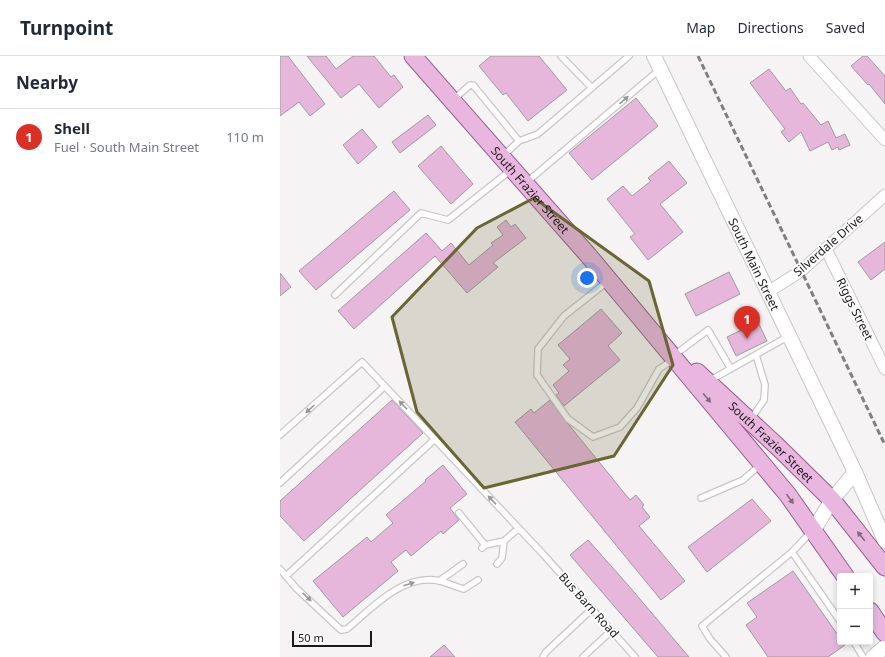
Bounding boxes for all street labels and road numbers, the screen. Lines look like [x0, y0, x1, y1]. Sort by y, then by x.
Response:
street label: South Frazier Street [487, 142, 574, 237]
street label: Silverdale Drive [790, 210, 867, 280]
street label: South Main Street [725, 215, 784, 314]
street label: Riggs Street [833, 275, 878, 344]
street label: South Frazier Street [725, 397, 818, 487]
street label: Bus Barn Road [555, 568, 623, 642]

